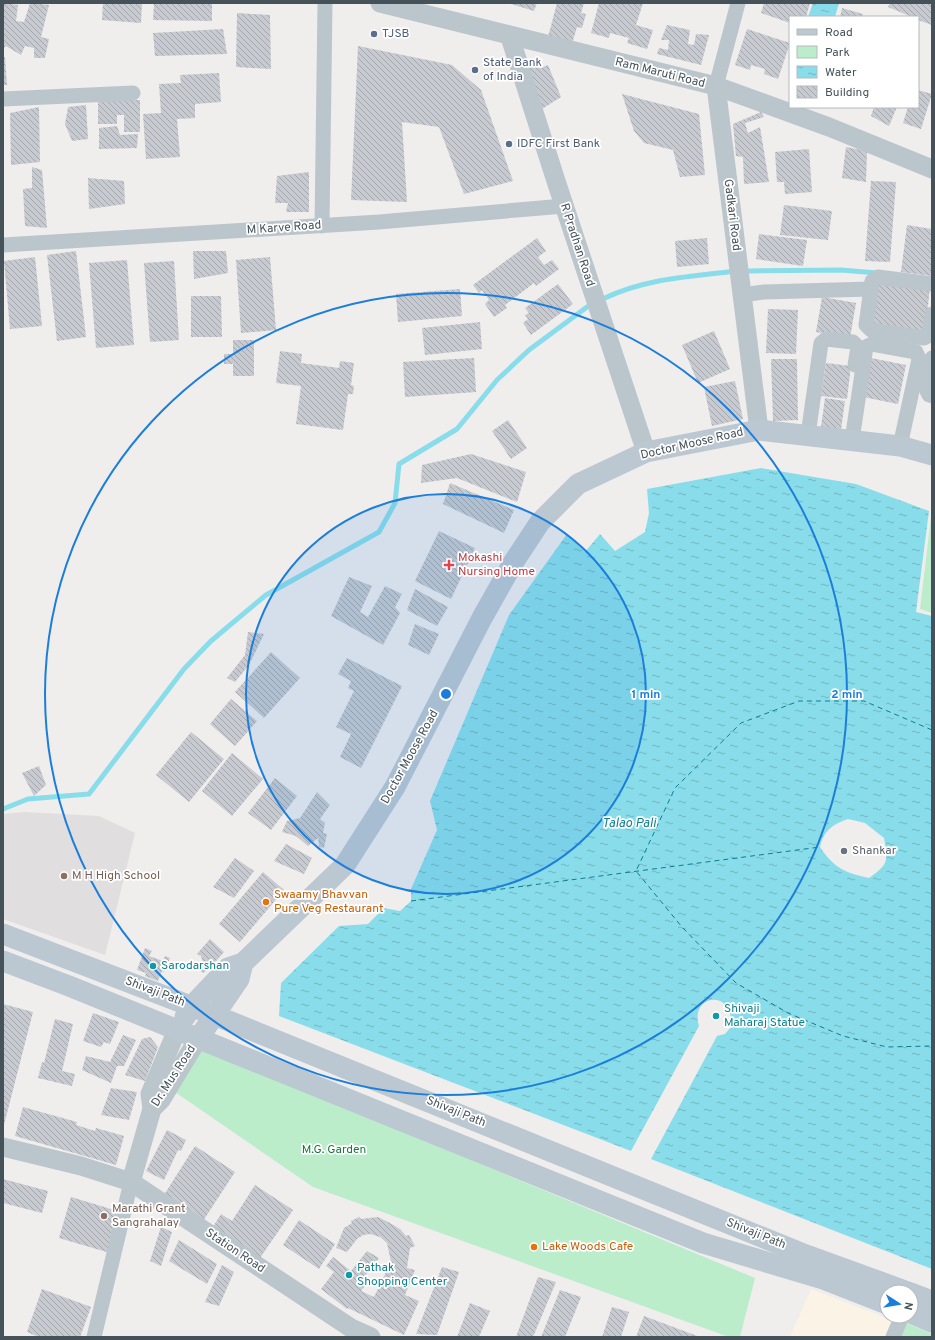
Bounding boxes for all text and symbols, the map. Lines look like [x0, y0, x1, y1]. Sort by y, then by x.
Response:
legend [789, 16, 919, 108]
text: Road [825, 25, 853, 41]
place label: TJSB [382, 26, 410, 42]
marker: TJSB [369, 29, 379, 39]
text: Park [825, 45, 850, 61]
street label: Ram Maruti Road [613, 54, 707, 92]
place label: State Bank of India [483, 55, 542, 85]
marker: State Bank of India [470, 65, 480, 75]
text: Water [825, 65, 857, 81]
text: Building [825, 85, 869, 101]
place label: IDFC First Bank [517, 136, 600, 152]
marker: IDFC First Bank [504, 139, 514, 149]
street label: Gadkari Road [720, 178, 744, 252]
street label: R Pradhan Road [556, 201, 598, 289]
street label: M Karve Road [246, 217, 322, 239]
street label: Doctor Moose Road [639, 424, 745, 464]
place label: Mokashi Nursing Home [458, 550, 535, 580]
marker: Mokashi Nursing Home [443, 559, 455, 571]
centre of rings [439, 687, 453, 701]
text: 1 min [632, 687, 660, 703]
text: 2 min [831, 687, 863, 703]
street label: Doctor Moose Road [378, 707, 442, 807]
water label: Talao Pali [602, 816, 657, 832]
place label: Shankar [852, 843, 897, 859]
marker: Shankar [839, 846, 849, 856]
place label: M H High School [72, 868, 160, 884]
marker: M H High School [59, 871, 69, 881]
place label: Swaamy Bhavvan Pure Veg Restaurant [274, 887, 383, 917]
marker: Swaamy Bhavvan Pure Veg Restaurant [261, 897, 271, 907]
place label: Sarodarshan [161, 958, 229, 974]
marker: Sarodarshan [148, 961, 158, 971]
street label: Shivaji Path [123, 973, 187, 1011]
place label: Shivaji Maharaj Statue [724, 1001, 805, 1031]
marker: Shivaji Maharaj Statue [711, 1011, 721, 1021]
street label: Dr. Mus Road [148, 1042, 200, 1110]
street label: Shivaji Path [424, 1093, 488, 1131]
park label: M.G. Garden [302, 1142, 366, 1158]
place label: Marathi Grant Sangrahalay [112, 1201, 186, 1231]
marker: Marathi Grant Sangrahalay [99, 1211, 109, 1221]
street label: Shivaji Path [724, 1215, 788, 1253]
street label: Station Road [202, 1225, 268, 1277]
place label: Lake Woods Cafe [542, 1239, 633, 1255]
marker: Lake Woods Cafe [529, 1242, 539, 1252]
place label: Pathak Shopping Center [357, 1260, 448, 1290]
marker: Pathak Shopping Center [344, 1270, 354, 1280]
north arrow [879, 1284, 919, 1324]
text: N [900, 1301, 915, 1311]

